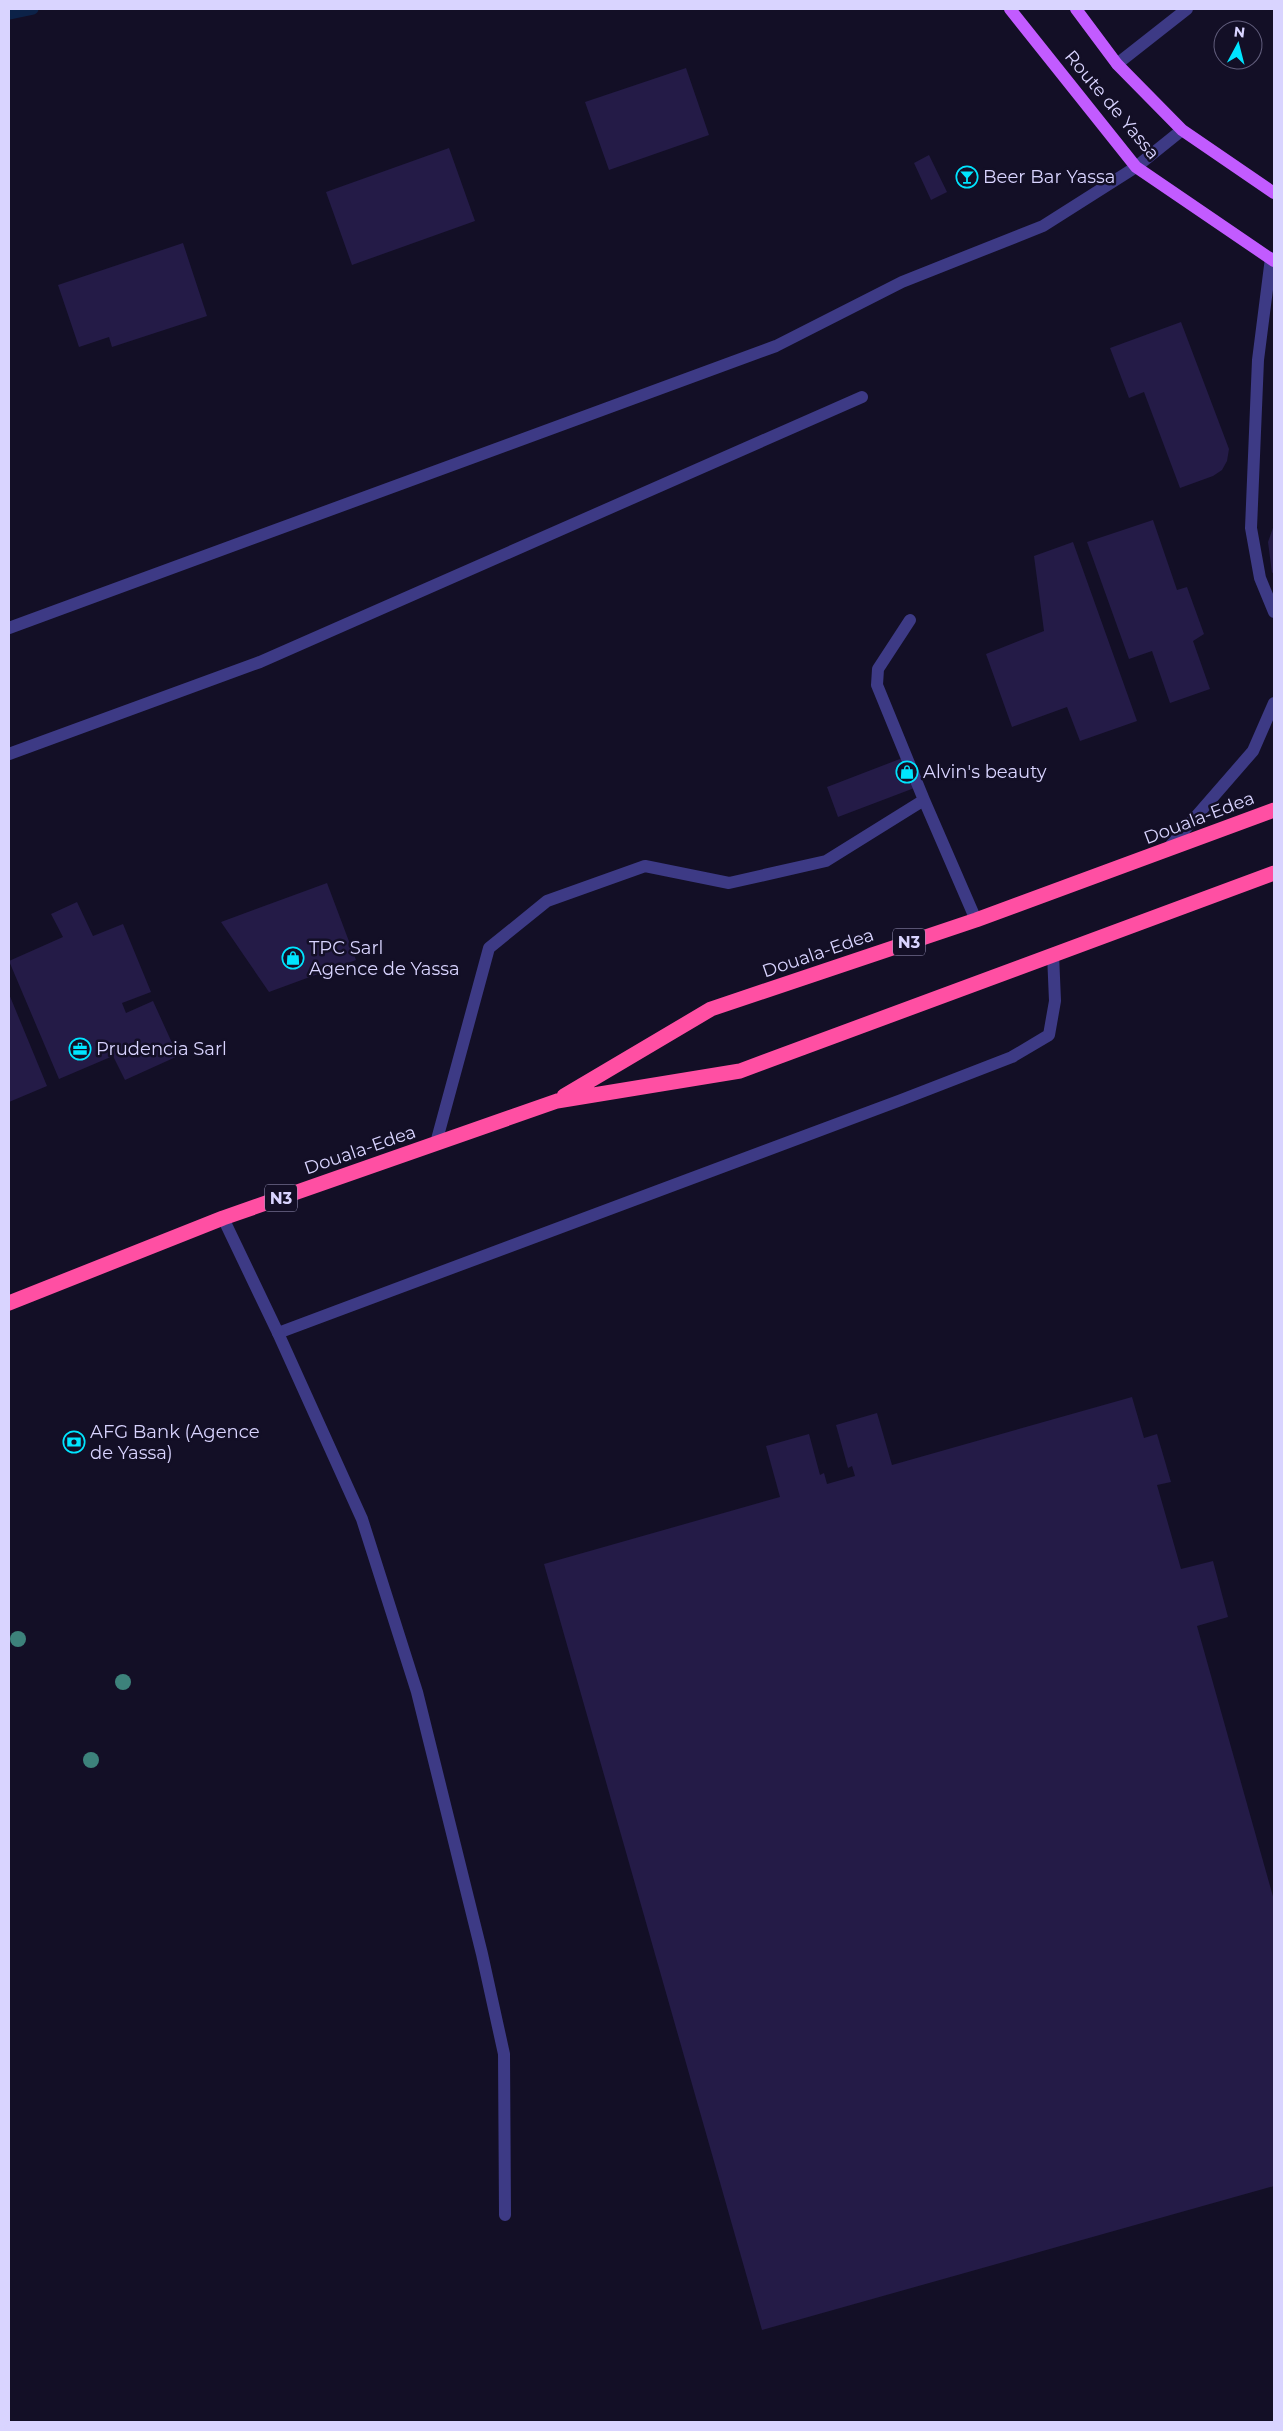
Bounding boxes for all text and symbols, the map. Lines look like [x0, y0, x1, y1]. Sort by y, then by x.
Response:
north arrow [1213, 20, 1263, 70]
text: N [1233, 22, 1246, 42]
street label: Route de Yassa [1060, 46, 1164, 164]
bar icon: Beer Bar Yassa [955, 165, 979, 189]
place label: Beer Bar Yassa [983, 166, 1115, 188]
shop icon: Alvin's beauty [895, 760, 919, 784]
place label: Alvin's beauty [923, 761, 1047, 783]
street label: Douala-Edea [1141, 787, 1257, 849]
street label: Douala-Edea [759, 924, 877, 982]
road number: N3 [893, 929, 925, 956]
place label: TPC Sarl Agence de Yassa [309, 937, 460, 980]
shop icon: TPC Sarl Agence de Yassa [281, 946, 305, 970]
office icon: Prudencia Sarl [68, 1037, 92, 1061]
place label: Prudencia Sarl [96, 1038, 227, 1060]
street label: Douala-Edea [301, 1121, 419, 1179]
road number: N3 [265, 1184, 297, 1212]
place label: AFG Bank (Agence de Yassa) [90, 1421, 260, 1464]
bank icon: AFG Bank (Agence de Yassa) [62, 1430, 86, 1454]

